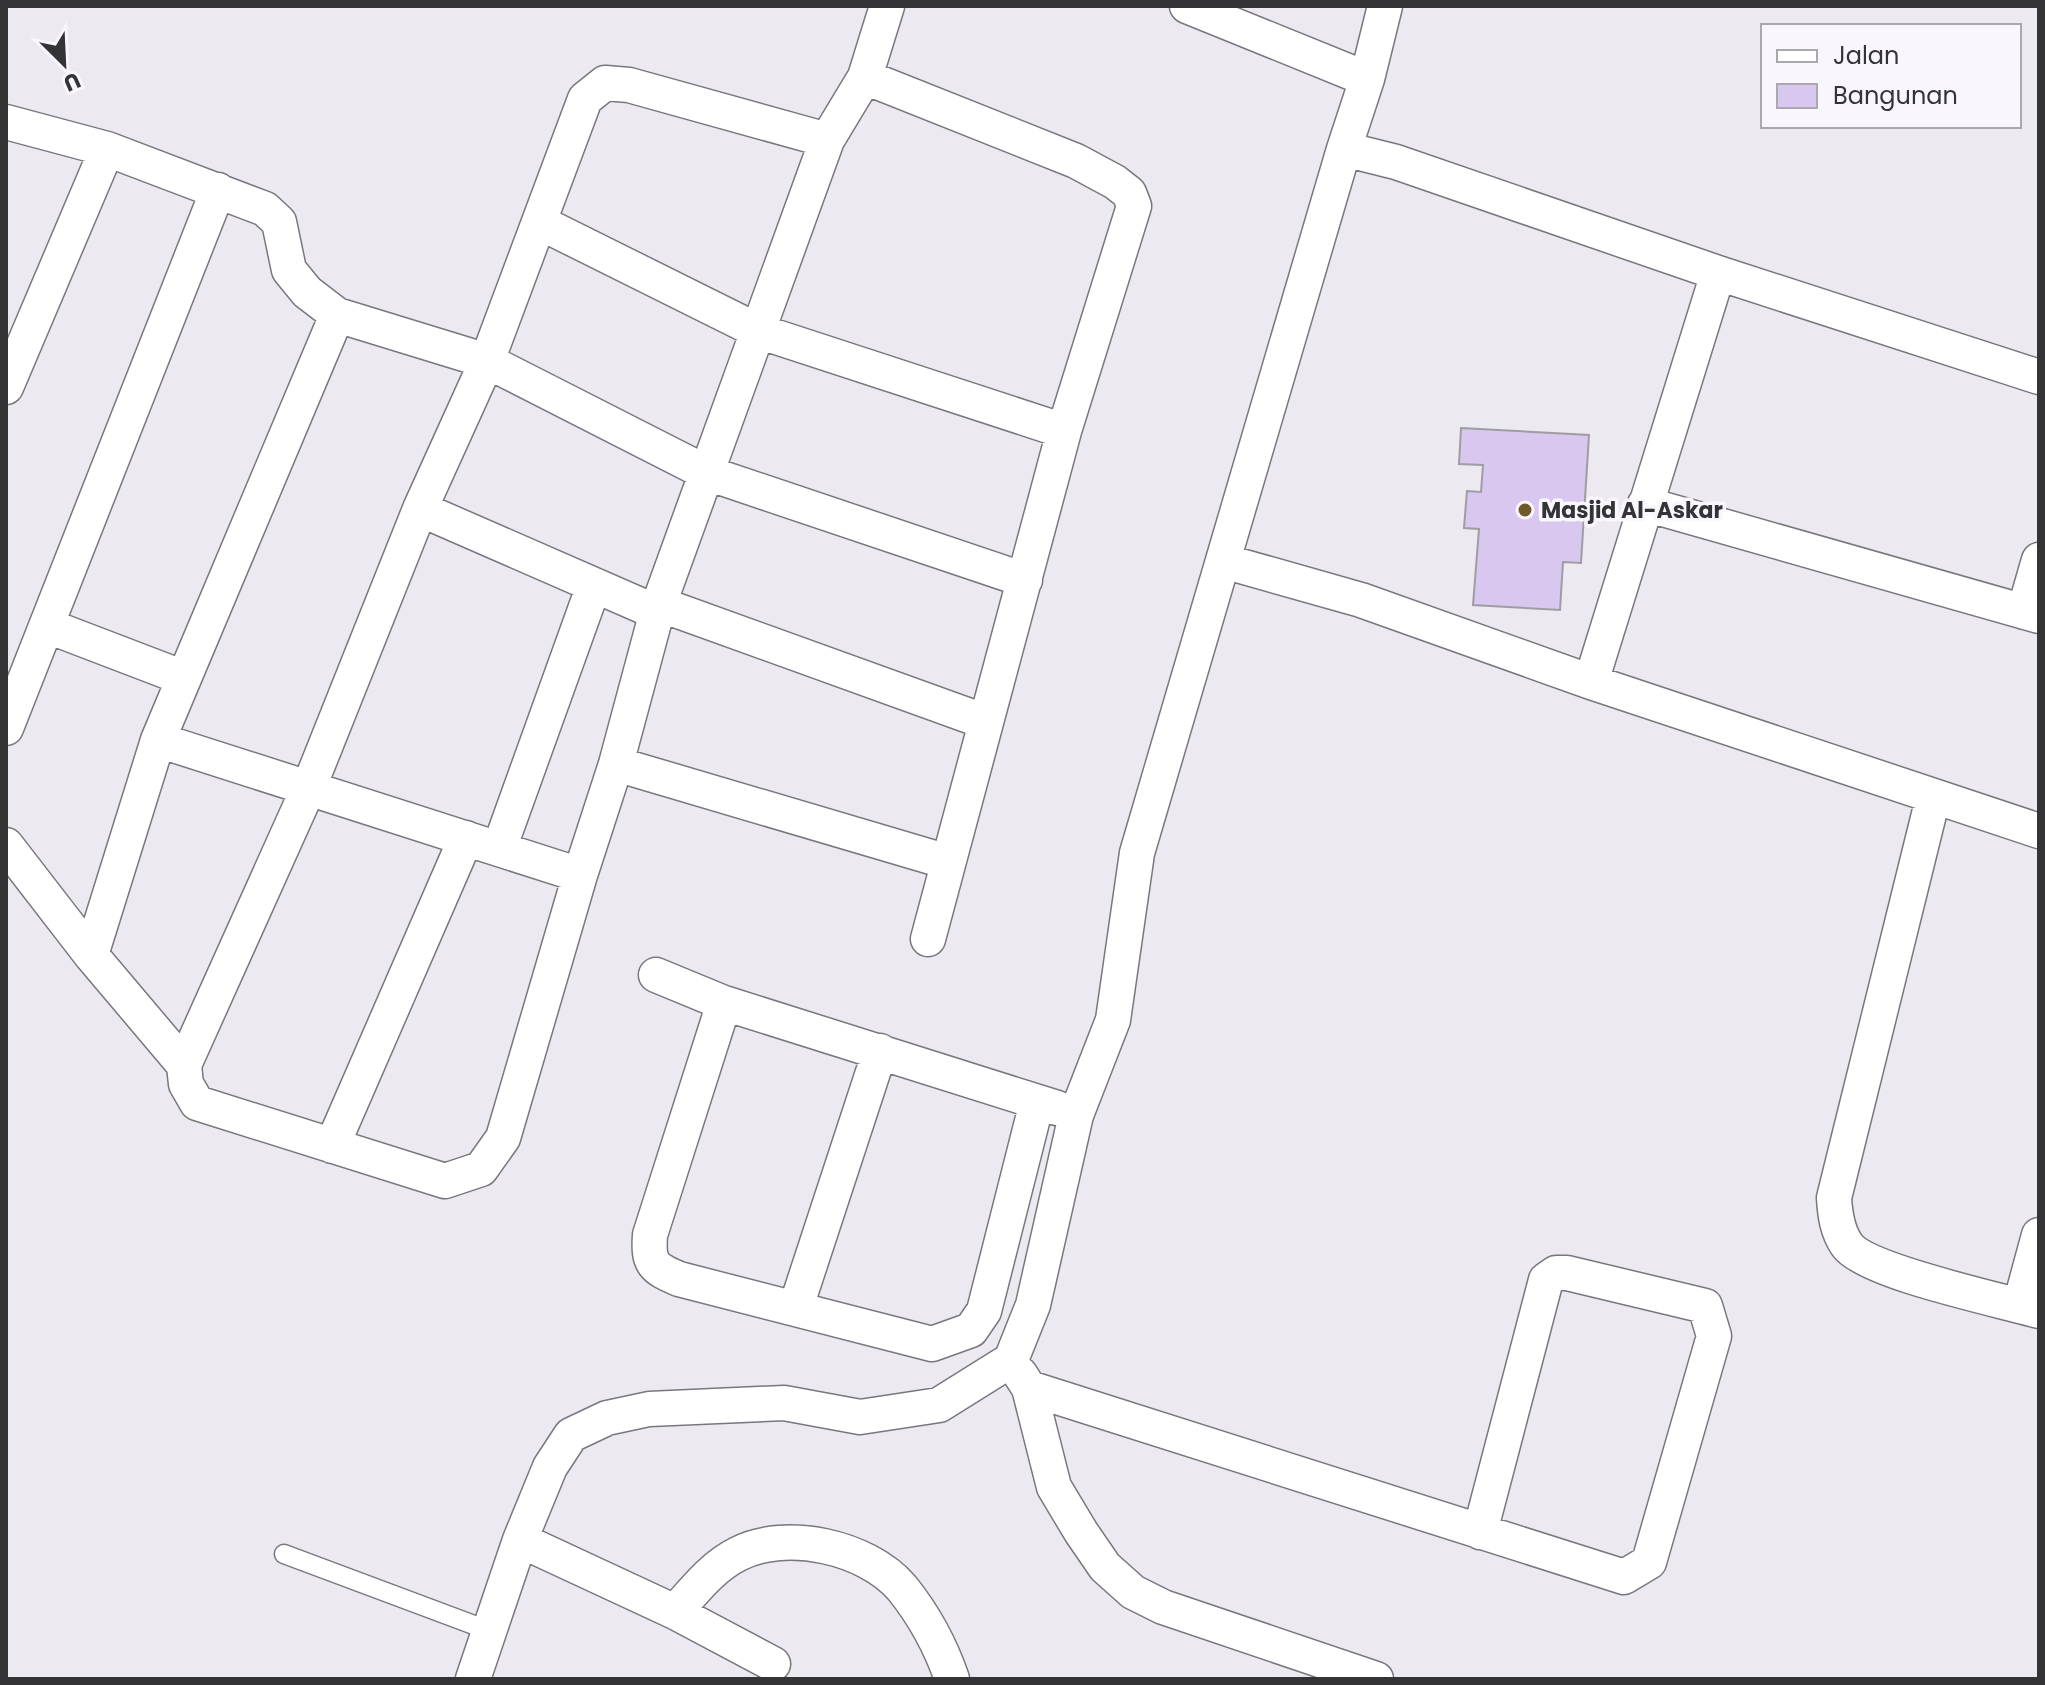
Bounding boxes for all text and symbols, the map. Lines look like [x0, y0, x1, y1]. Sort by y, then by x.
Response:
north arrow [24, 24, 104, 104]
legend [1761, 24, 2021, 128]
text: Jalan [1833, 39, 1899, 72]
text: U [59, 64, 85, 99]
text: Bangunan [1833, 79, 1958, 112]
place label: Masjid Al-Askar [1541, 495, 1723, 526]
marker: Masjid Al-Askar [1516, 501, 1534, 519]

